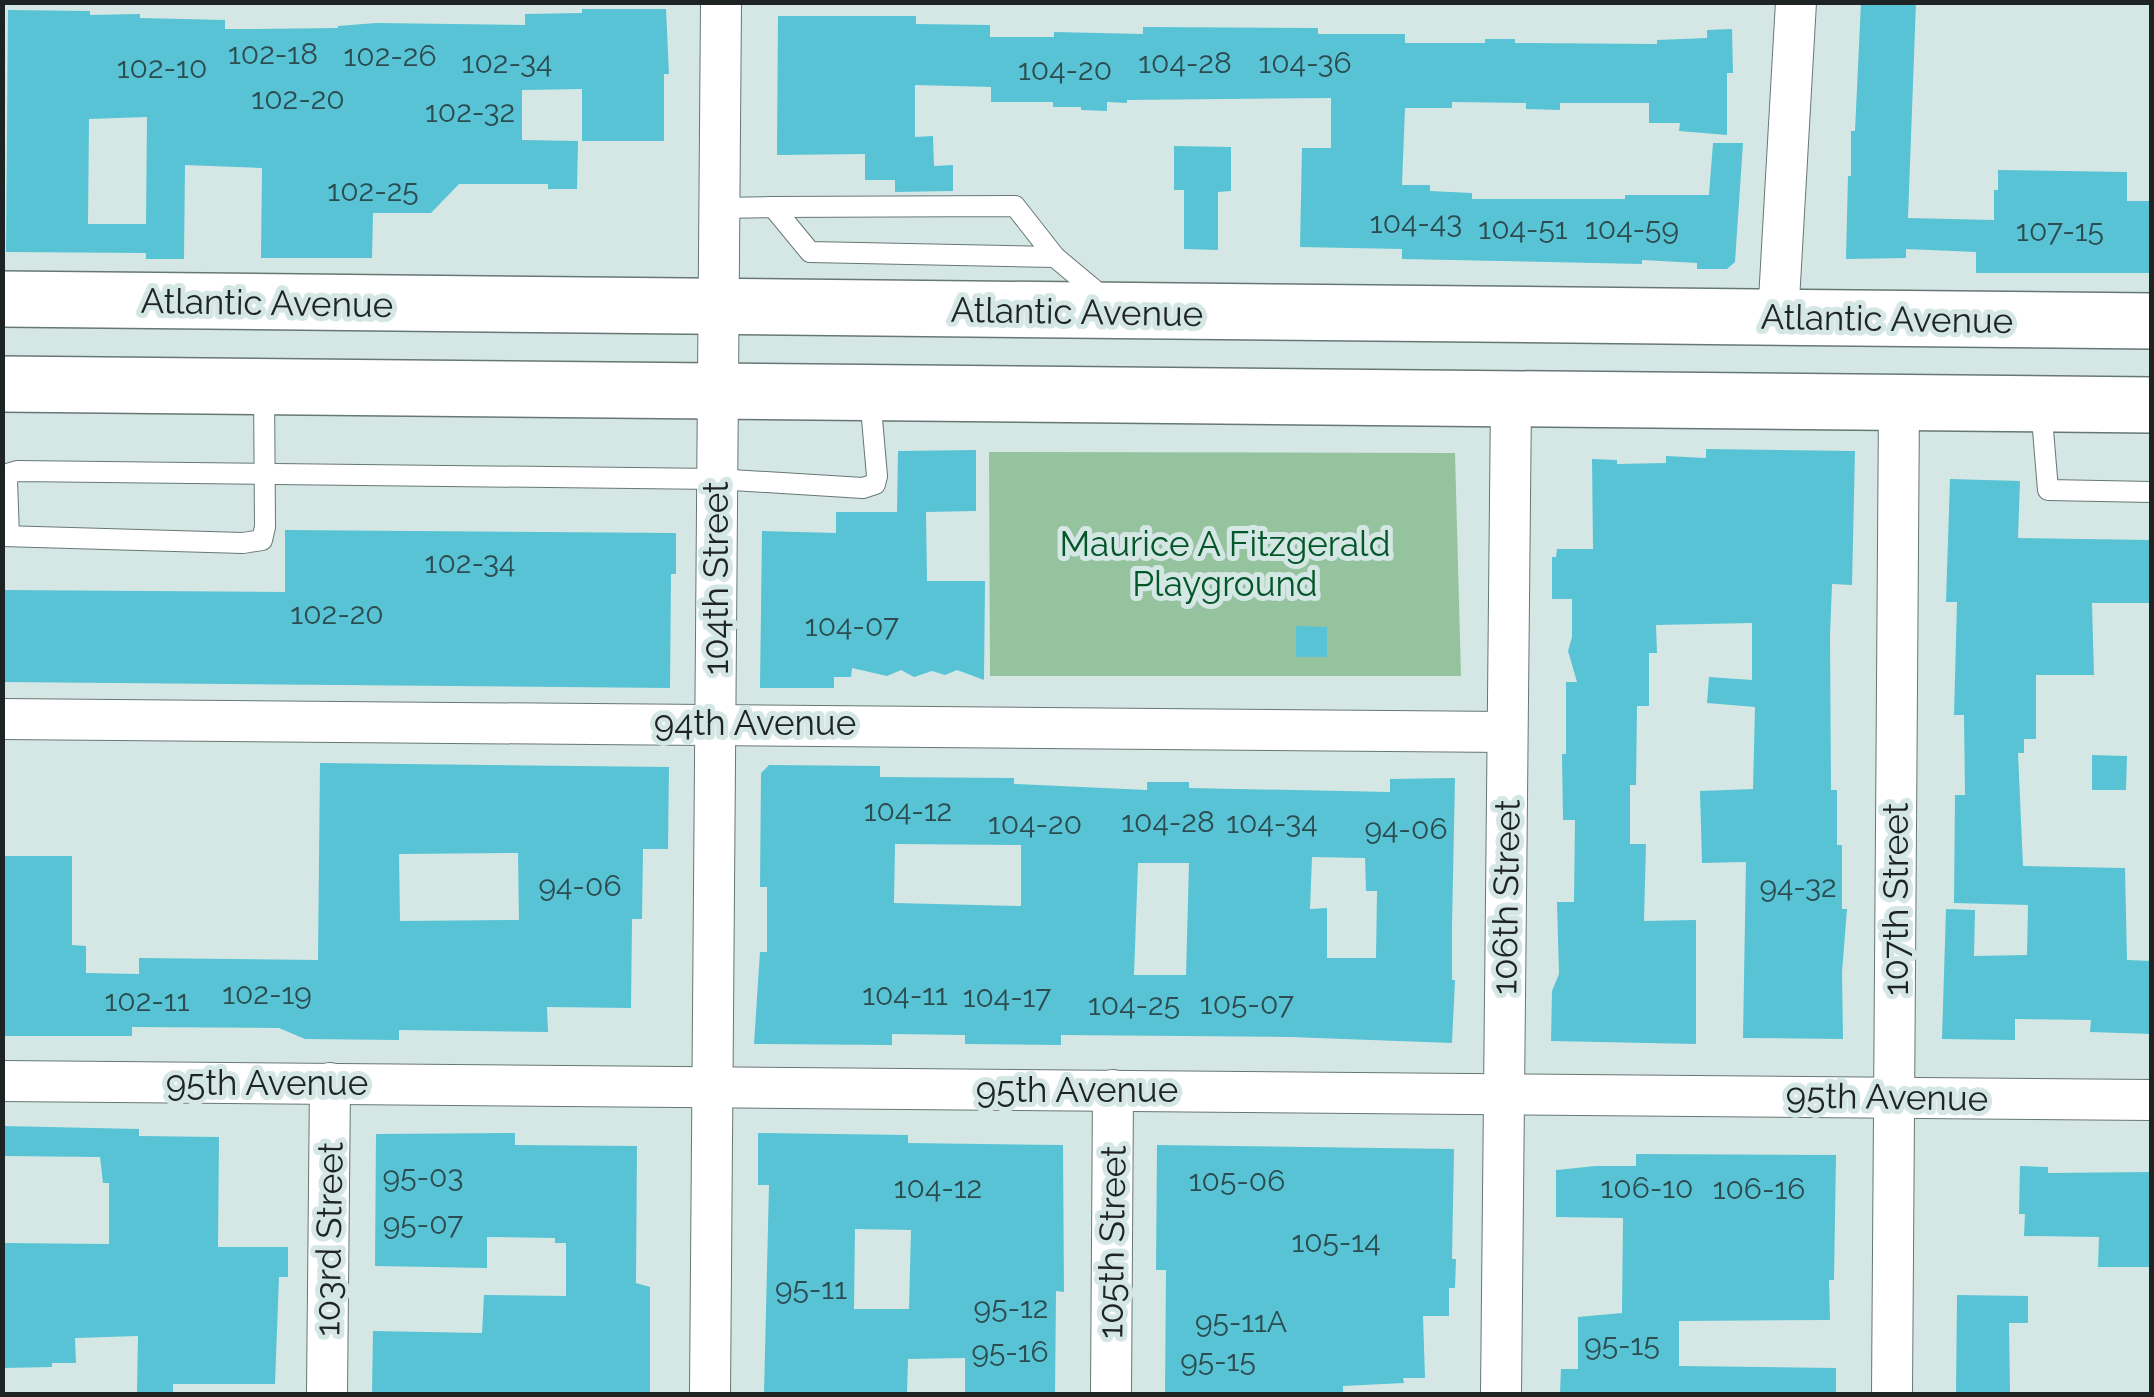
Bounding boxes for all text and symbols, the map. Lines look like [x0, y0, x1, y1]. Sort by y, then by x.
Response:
house number: 102-18 [228, 36, 318, 71]
house number: 102-26 [343, 38, 437, 73]
house number: 102-34 [462, 45, 552, 80]
house number: 104-28 [1138, 45, 1232, 80]
house number: 104-36 [1258, 45, 1352, 80]
house number: 102-10 [117, 50, 207, 85]
house number: 104-20 [1018, 52, 1112, 87]
house number: 102-20 [251, 81, 345, 116]
house number: 102-32 [425, 94, 515, 129]
house number: 102-25 [327, 173, 419, 208]
house number: 104-43 [1370, 205, 1462, 240]
house number: 104-51 [1478, 211, 1568, 246]
house number: 104-59 [1585, 211, 1679, 246]
house number: 107-15 [2016, 213, 2104, 248]
street label: Atlantic Avenue [140, 280, 394, 325]
street label: Atlantic Avenue [950, 289, 1204, 334]
street label: Atlantic Avenue [1760, 296, 2014, 341]
street label: 104th Street [695, 481, 736, 675]
park label: Maurice A Fitzgerald Playground [1060, 523, 1390, 604]
house number: 102-34 [425, 545, 515, 580]
house number: 102-20 [290, 596, 384, 631]
house number: 104-07 [805, 608, 899, 643]
street label: 94th Avenue [654, 702, 856, 743]
house number: 104-12 [864, 793, 952, 828]
street label: 106th Street [1483, 799, 1528, 995]
street label: 107th Street [1875, 802, 1916, 995]
house number: 104-28 [1121, 804, 1215, 839]
house number: 104-34 [1226, 805, 1318, 840]
house number: 104-20 [988, 806, 1082, 841]
house number: 94-06 [1365, 811, 1447, 846]
house number: 94-06 [539, 868, 621, 903]
house number: 94-32 [1759, 869, 1837, 904]
house number: 102-19 [222, 976, 312, 1011]
house number: 104-11 [862, 977, 948, 1012]
house number: 104-17 [963, 979, 1051, 1014]
house number: 102-11 [105, 983, 190, 1018]
house number: 105-07 [1200, 986, 1294, 1021]
house number: 104-25 [1088, 987, 1180, 1022]
street label: 95th Avenue [166, 1062, 368, 1103]
street label: 95th Avenue [976, 1069, 1178, 1110]
street label: 95th Avenue [1785, 1074, 1989, 1119]
street label: 103rd Street [306, 1141, 351, 1337]
street label: 105th Street [1089, 1145, 1134, 1339]
house number: 95-03 [383, 1159, 463, 1194]
house number: 105-06 [1189, 1163, 1285, 1198]
house number: 104-12 [894, 1170, 982, 1205]
house number: 106-10 [1601, 1170, 1693, 1205]
house number: 106-16 [1713, 1171, 1805, 1206]
house number: 95-07 [383, 1206, 463, 1241]
house number: 105-14 [1291, 1224, 1381, 1259]
house number: 95-11 [775, 1271, 847, 1306]
house number: 95-12 [974, 1290, 1048, 1325]
house number: 95-11A [1195, 1304, 1287, 1339]
house number: 95-15 [1584, 1327, 1660, 1362]
house number: 95-16 [971, 1334, 1049, 1369]
house number: 95-15 [1180, 1343, 1256, 1378]

